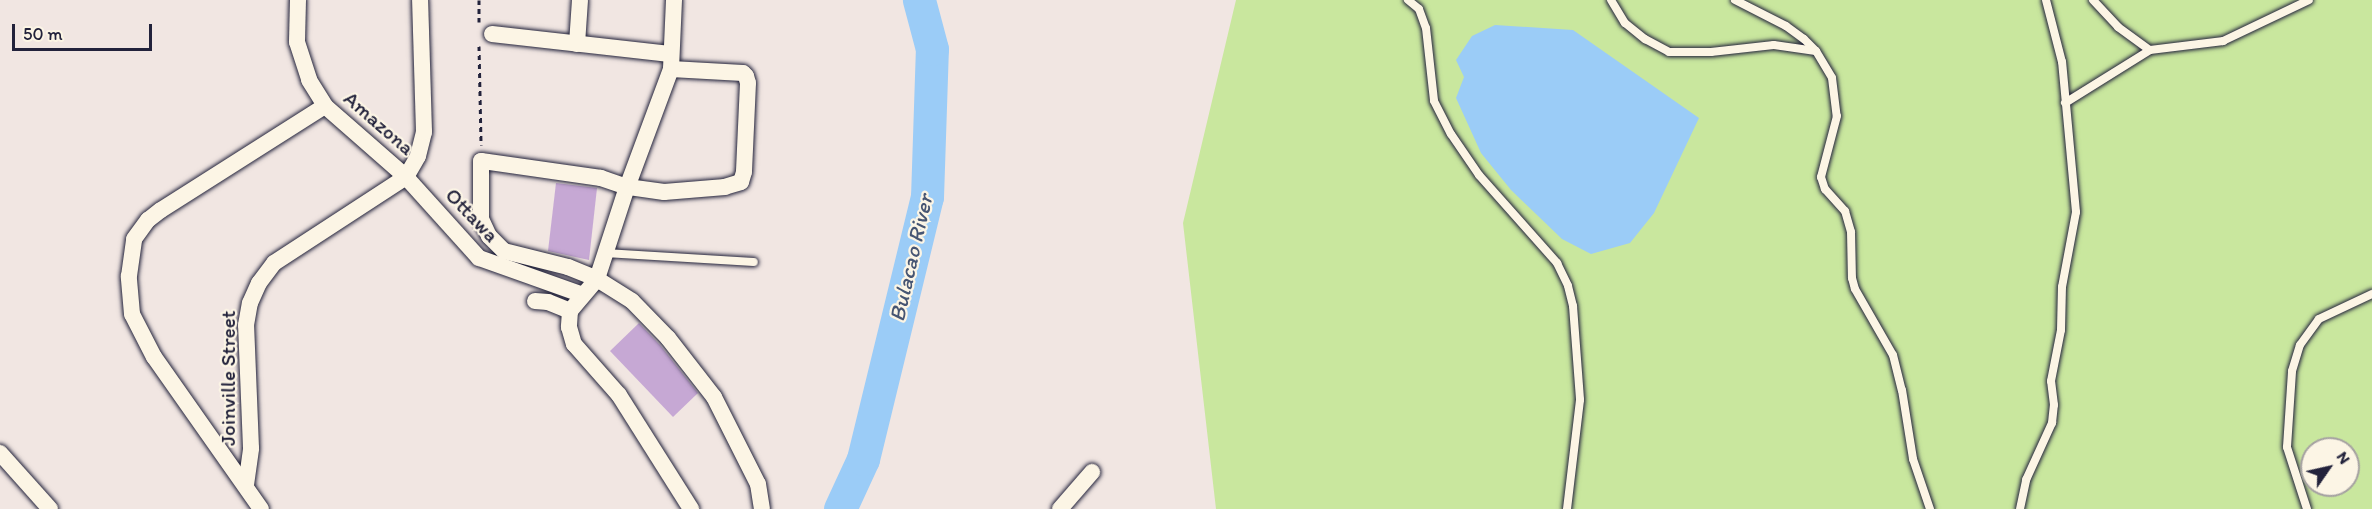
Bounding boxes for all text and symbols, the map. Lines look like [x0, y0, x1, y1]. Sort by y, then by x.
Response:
scale bar [15, 12, 154, 50]
text: 50 m [23, 23, 63, 45]
street label: Amazona [339, 86, 419, 160]
street label: Ottawa [440, 183, 504, 247]
water label: Bulacao River [884, 192, 938, 324]
street label: Joinville Street [215, 310, 241, 446]
north arrow [2300, 437, 2360, 497]
text: N [2333, 448, 2355, 468]

